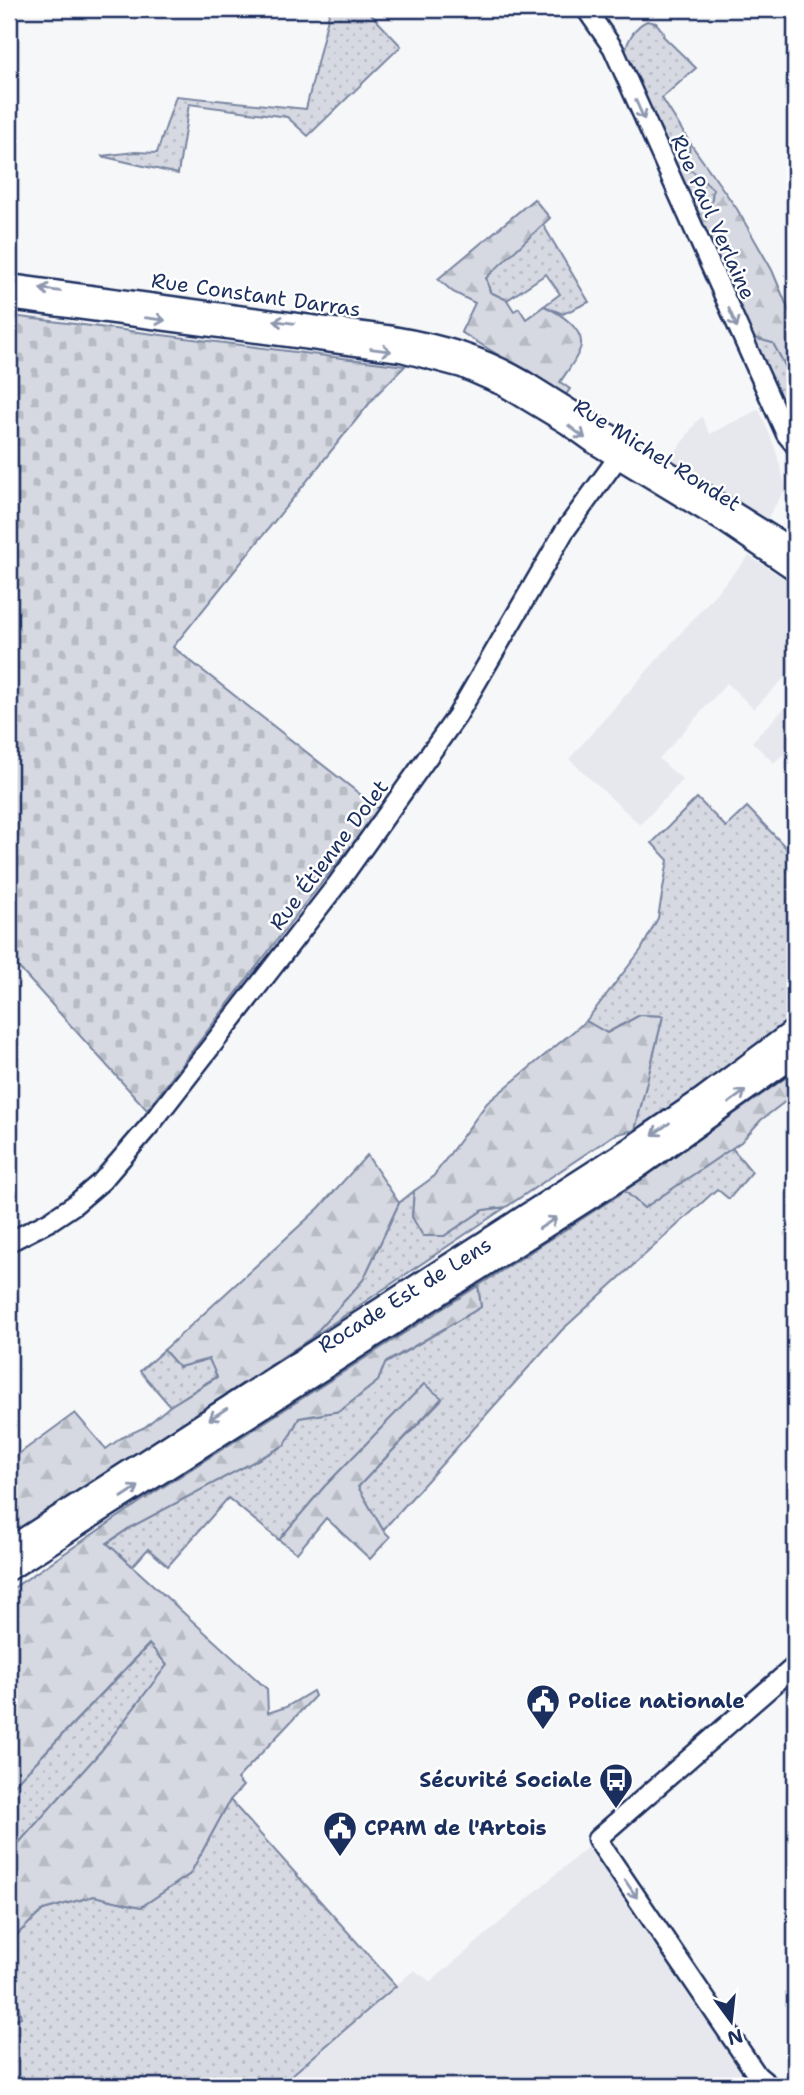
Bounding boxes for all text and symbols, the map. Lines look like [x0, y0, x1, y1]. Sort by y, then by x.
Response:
one-way arrow [634, 99, 647, 120]
street label: Rue Paul Verlaine [664, 130, 762, 304]
street label: Rue Constant Darras [150, 266, 362, 324]
one-way arrow [39, 283, 62, 296]
one-way arrow [727, 307, 740, 328]
one-way arrow [143, 313, 166, 326]
one-way arrow [273, 315, 295, 328]
one-way arrow [369, 343, 391, 356]
street label: Rue Michel Rondet [568, 392, 746, 518]
one-way arrow [567, 424, 586, 439]
street label: Rue Étienne Dolet [262, 773, 395, 936]
one-way arrow [727, 1090, 746, 1104]
one-way arrow [652, 1121, 671, 1136]
one-way arrow [538, 1216, 557, 1231]
street label: Rocade Est de Lens [313, 1230, 497, 1360]
one-way arrow [208, 1408, 228, 1422]
one-way arrow [120, 1485, 139, 1500]
public building icon: Police nationale [524, 1682, 562, 1731]
place label: Police nationale [568, 1687, 745, 1715]
bus stop icon: Sécurité Sociale [597, 1761, 635, 1810]
place label: Sécurité Sociale [419, 1766, 592, 1794]
public building icon: CPAM de l'Artois [321, 1809, 359, 1858]
place label: CPAM de l'Artois [364, 1814, 547, 1842]
one-way arrow [624, 1879, 638, 1898]
north arrow [696, 1986, 766, 2056]
text: N [725, 2023, 746, 2051]

